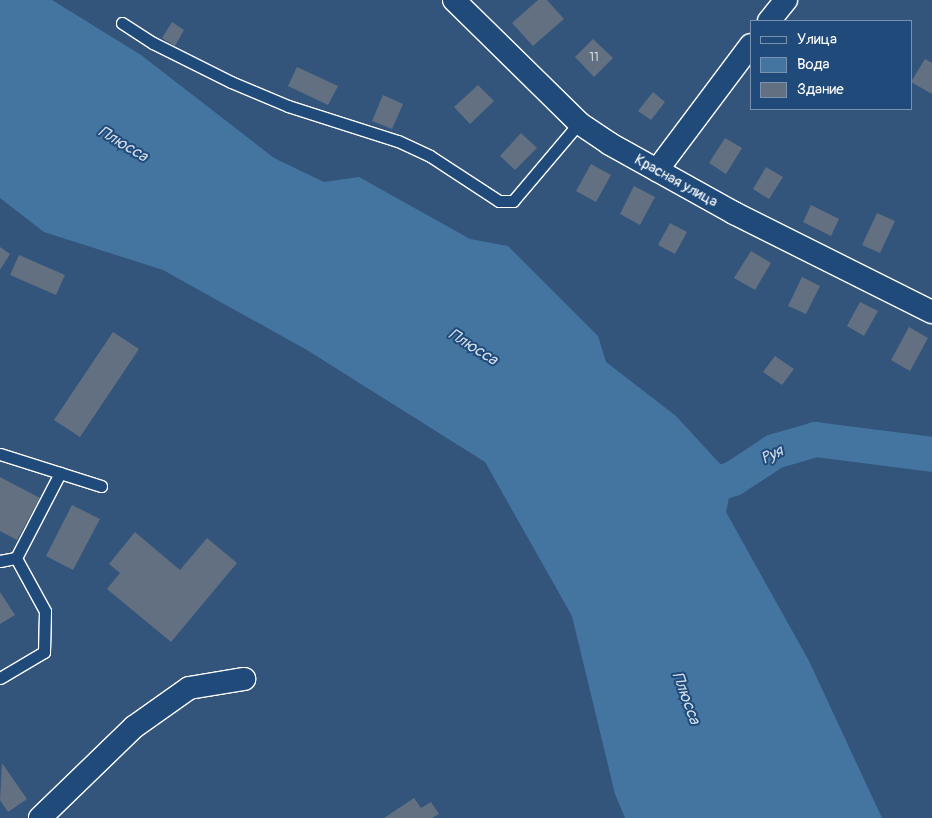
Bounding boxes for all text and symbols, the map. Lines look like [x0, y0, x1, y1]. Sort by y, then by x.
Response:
legend [750, 20, 912, 110]
text: Улица [797, 30, 837, 49]
house number: 11 [589, 51, 599, 65]
text: Вода [797, 55, 830, 74]
text: Здание [797, 80, 844, 99]
water label: Плюсса [95, 122, 151, 166]
street label: Красная улица [631, 151, 721, 211]
water label: Плюсса [445, 325, 501, 369]
water label: Руя [758, 441, 786, 469]
water label: Плюсса [668, 669, 704, 727]

